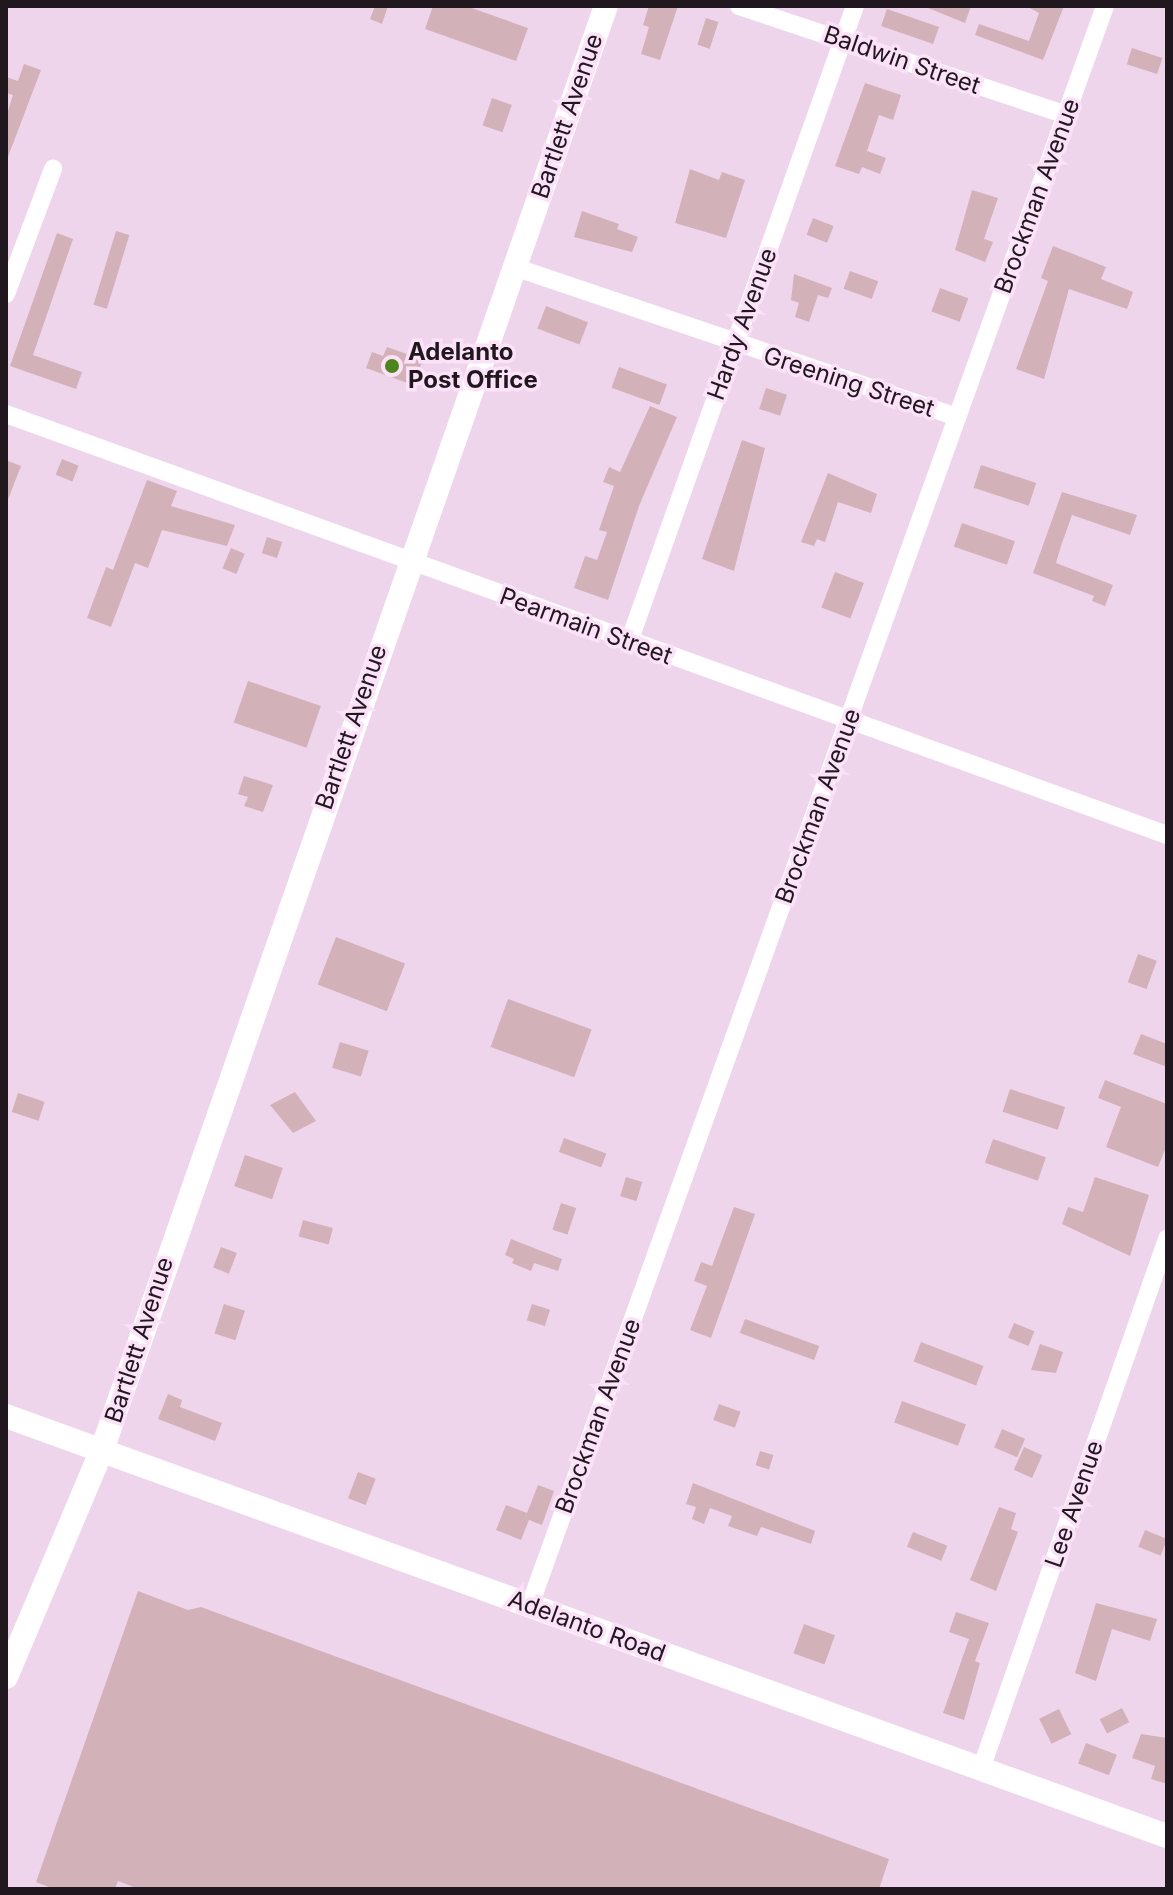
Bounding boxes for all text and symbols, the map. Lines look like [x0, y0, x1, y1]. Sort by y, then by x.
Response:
street label: Baldwin Street [820, 20, 984, 100]
street label: Bartlett Avenue [525, 30, 609, 202]
street label: Brockman Avenue [988, 95, 1086, 297]
street label: Hardy Avenue [701, 244, 783, 404]
place label: Adelanto Post Office [408, 338, 538, 394]
street label: Greening Street [760, 341, 938, 423]
marker: Adelanto Post Office [383, 357, 401, 375]
street label: Pearmain Street [496, 581, 676, 671]
street label: Bartlett Avenue [309, 641, 393, 813]
street label: Brockman Avenue [769, 705, 867, 907]
street label: Bartlett Avenue [99, 1254, 179, 1426]
street label: Brockman Avenue [549, 1315, 647, 1517]
street label: Lee Avenue [1039, 1437, 1109, 1571]
street label: Adelanto Road [504, 1584, 670, 1668]

